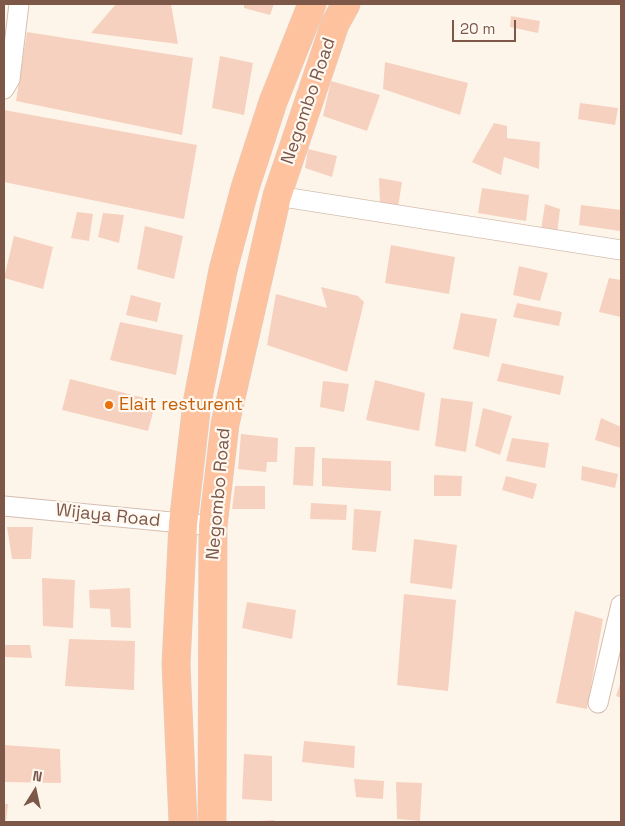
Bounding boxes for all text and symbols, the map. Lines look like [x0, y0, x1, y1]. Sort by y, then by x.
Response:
scale bar [455, 10, 519, 42]
text: 20 m [460, 19, 495, 38]
street label: Negombo Road [277, 35, 341, 167]
place label: Elait resturent [119, 394, 243, 416]
marker: Elait resturent [103, 399, 115, 411]
street label: Negombo Road [202, 427, 236, 561]
street label: Wijaya Road [55, 500, 161, 532]
north arrow [10, 766, 60, 816]
text: N [31, 767, 44, 786]

